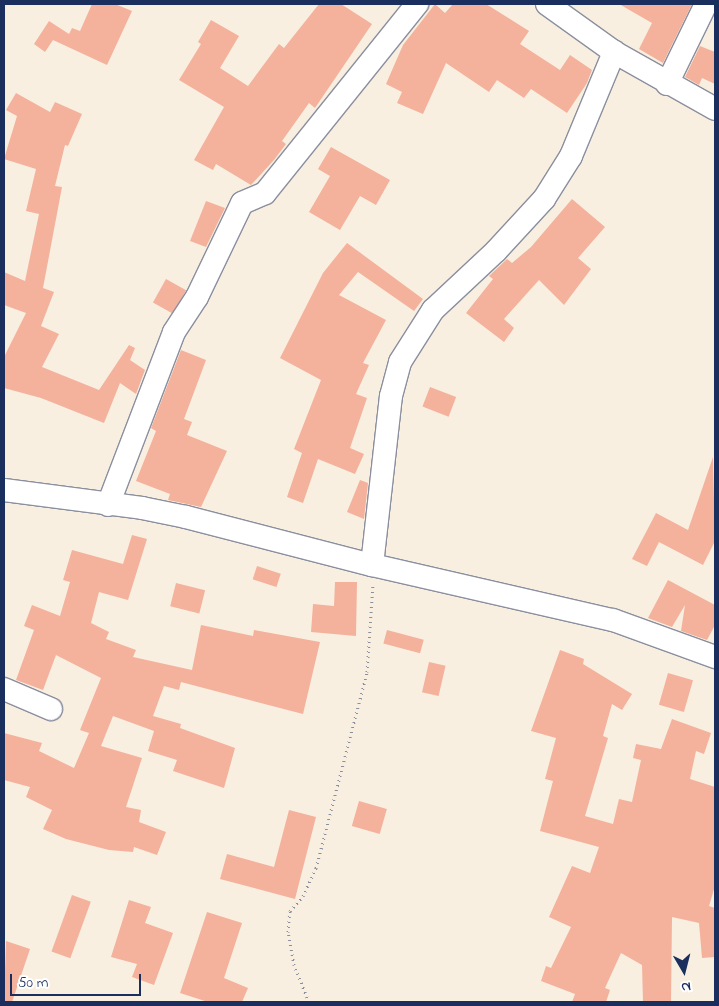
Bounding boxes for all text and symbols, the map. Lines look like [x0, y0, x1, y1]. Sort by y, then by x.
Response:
north arrow [659, 946, 709, 996]
scale bar [12, 964, 144, 996]
text: 50 m [18, 972, 48, 994]
text: N [680, 975, 692, 997]

